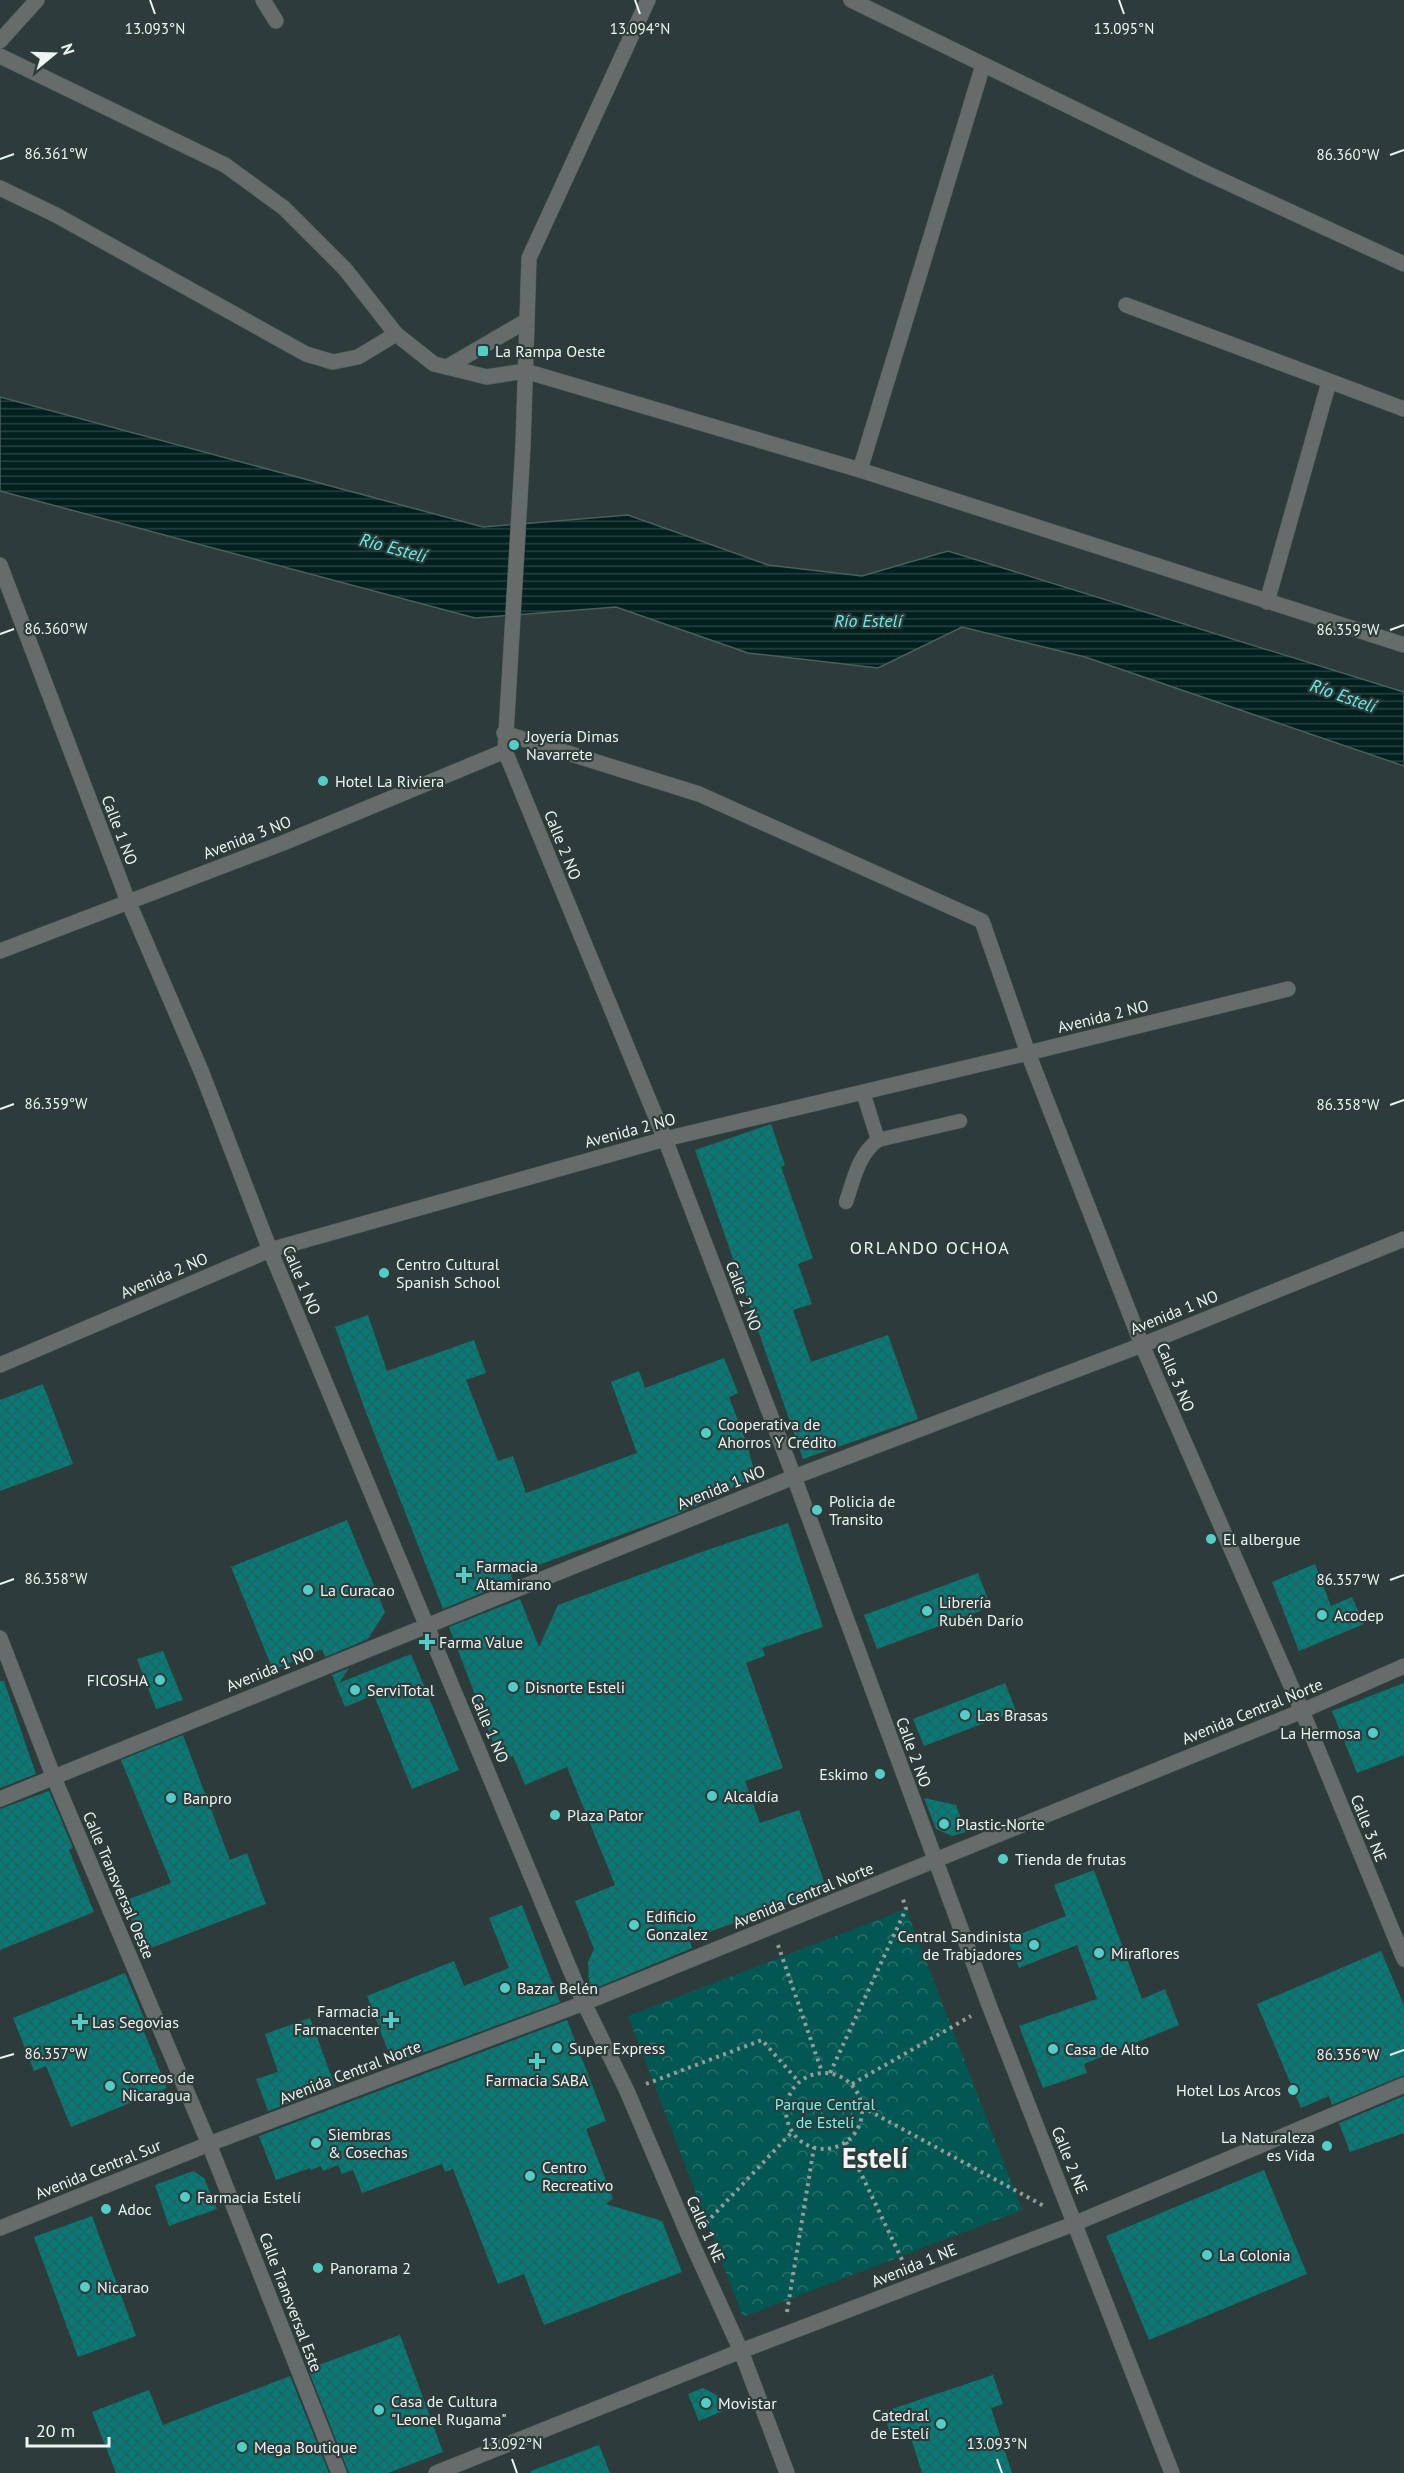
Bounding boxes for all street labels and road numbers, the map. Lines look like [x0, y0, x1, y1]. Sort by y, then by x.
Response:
street label: Calle 1 NO [98, 792, 142, 868]
street label: Calle 2 NO [540, 807, 586, 883]
street label: Avenida 3 NO [200, 811, 294, 863]
street label: Avenida 2 NO [1055, 995, 1151, 1037]
street label: Avenida 2 NO [582, 1108, 678, 1152]
street label: Calle 1 NO [278, 1242, 326, 1318]
street label: Avenida 2 NO [117, 1248, 211, 1302]
street label: Calle 2 NO [722, 1258, 766, 1334]
street label: Avenida 1 NO [1127, 1285, 1221, 1339]
street label: Calle 3 NO [1152, 1339, 1200, 1415]
street label: Avenida 1 NO [674, 1460, 768, 1514]
street label: Avenida 1 NO [223, 1642, 317, 1696]
street label: Avenida Central Norte [1179, 1674, 1325, 1748]
street label: Calle 1 NO [466, 1690, 514, 1766]
street label: Calle 2 NO [892, 1714, 936, 1790]
street label: Calle 3 NE [1346, 1791, 1392, 1865]
street label: Calle Transversal Oeste [79, 1808, 159, 1962]
street label: Avenida Central Norte [730, 1858, 876, 1932]
street label: Avenida Central Norte [276, 2036, 424, 2108]
street label: Calle 2 NE [1047, 2123, 1093, 2197]
street label: Avenida Central Sur [32, 2134, 164, 2203]
street label: Calle 1 NE [682, 2193, 730, 2265]
street label: Calle Transversal Este [255, 2230, 327, 2374]
street label: Avenida 1 NE [868, 2239, 960, 2291]

